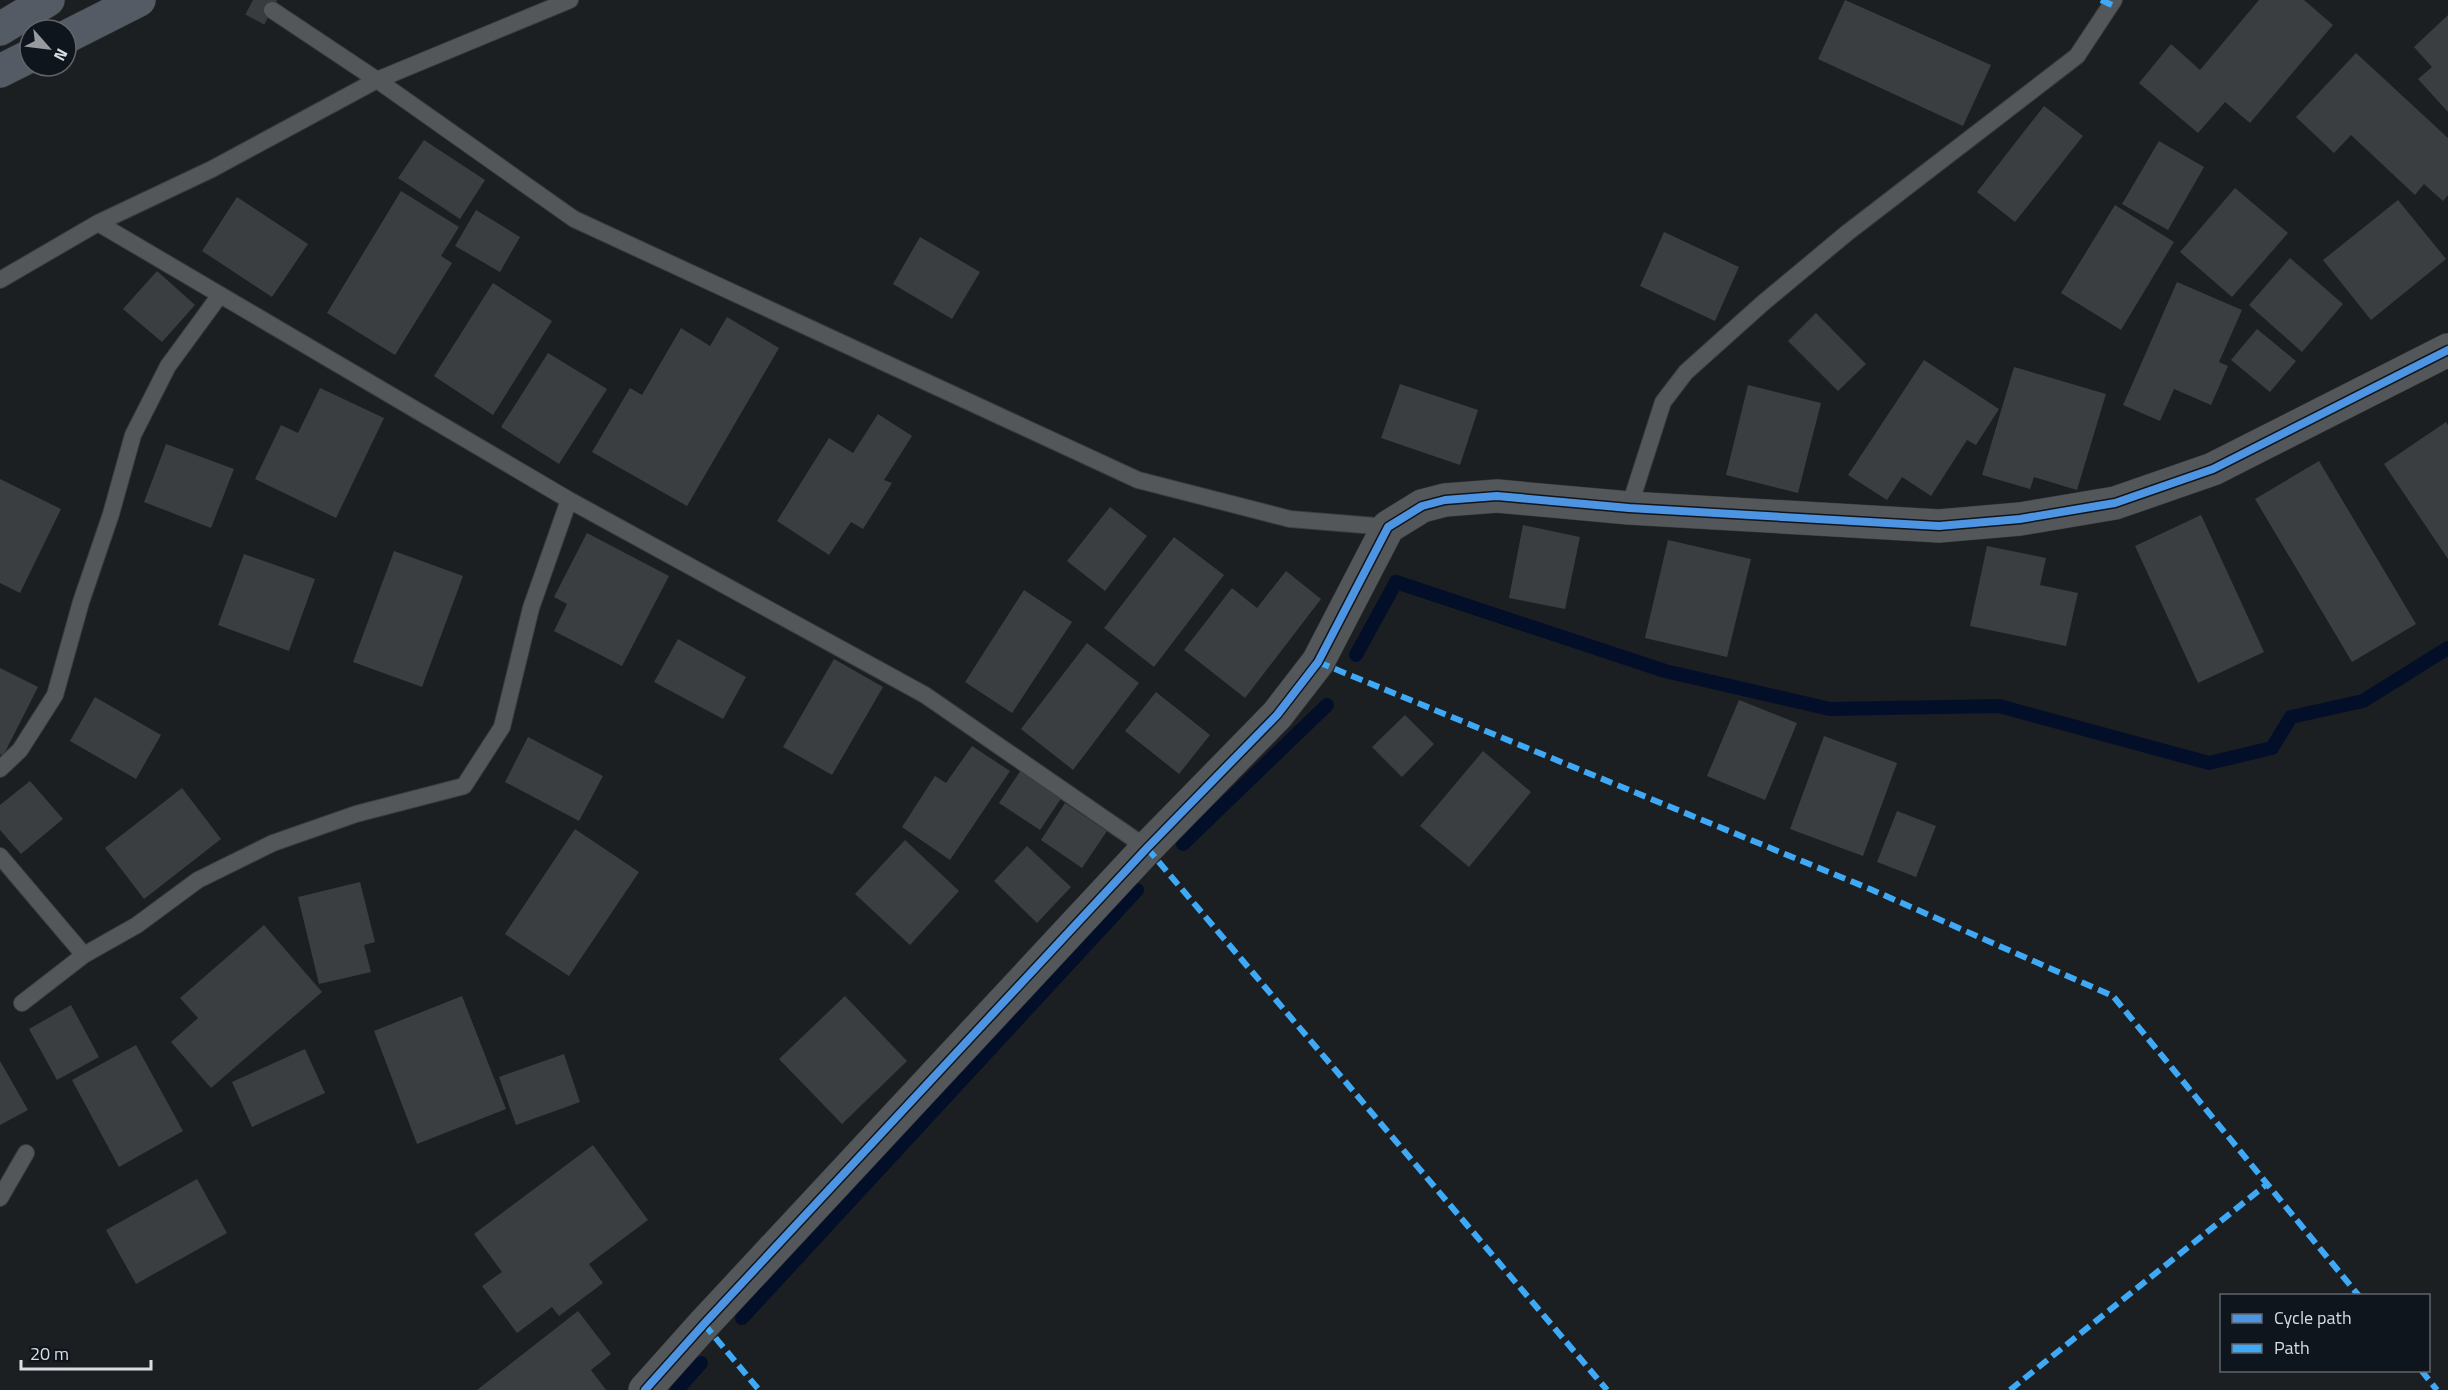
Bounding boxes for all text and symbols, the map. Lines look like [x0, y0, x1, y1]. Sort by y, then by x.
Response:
north arrow [18, 18, 78, 78]
text: N [48, 45, 74, 66]
legend [2220, 1294, 2430, 1372]
text: Cycle path [2274, 1304, 2352, 1331]
scale bar [21, 1333, 152, 1371]
text: Path [2274, 1334, 2310, 1361]
text: 20 m [30, 1340, 69, 1367]

